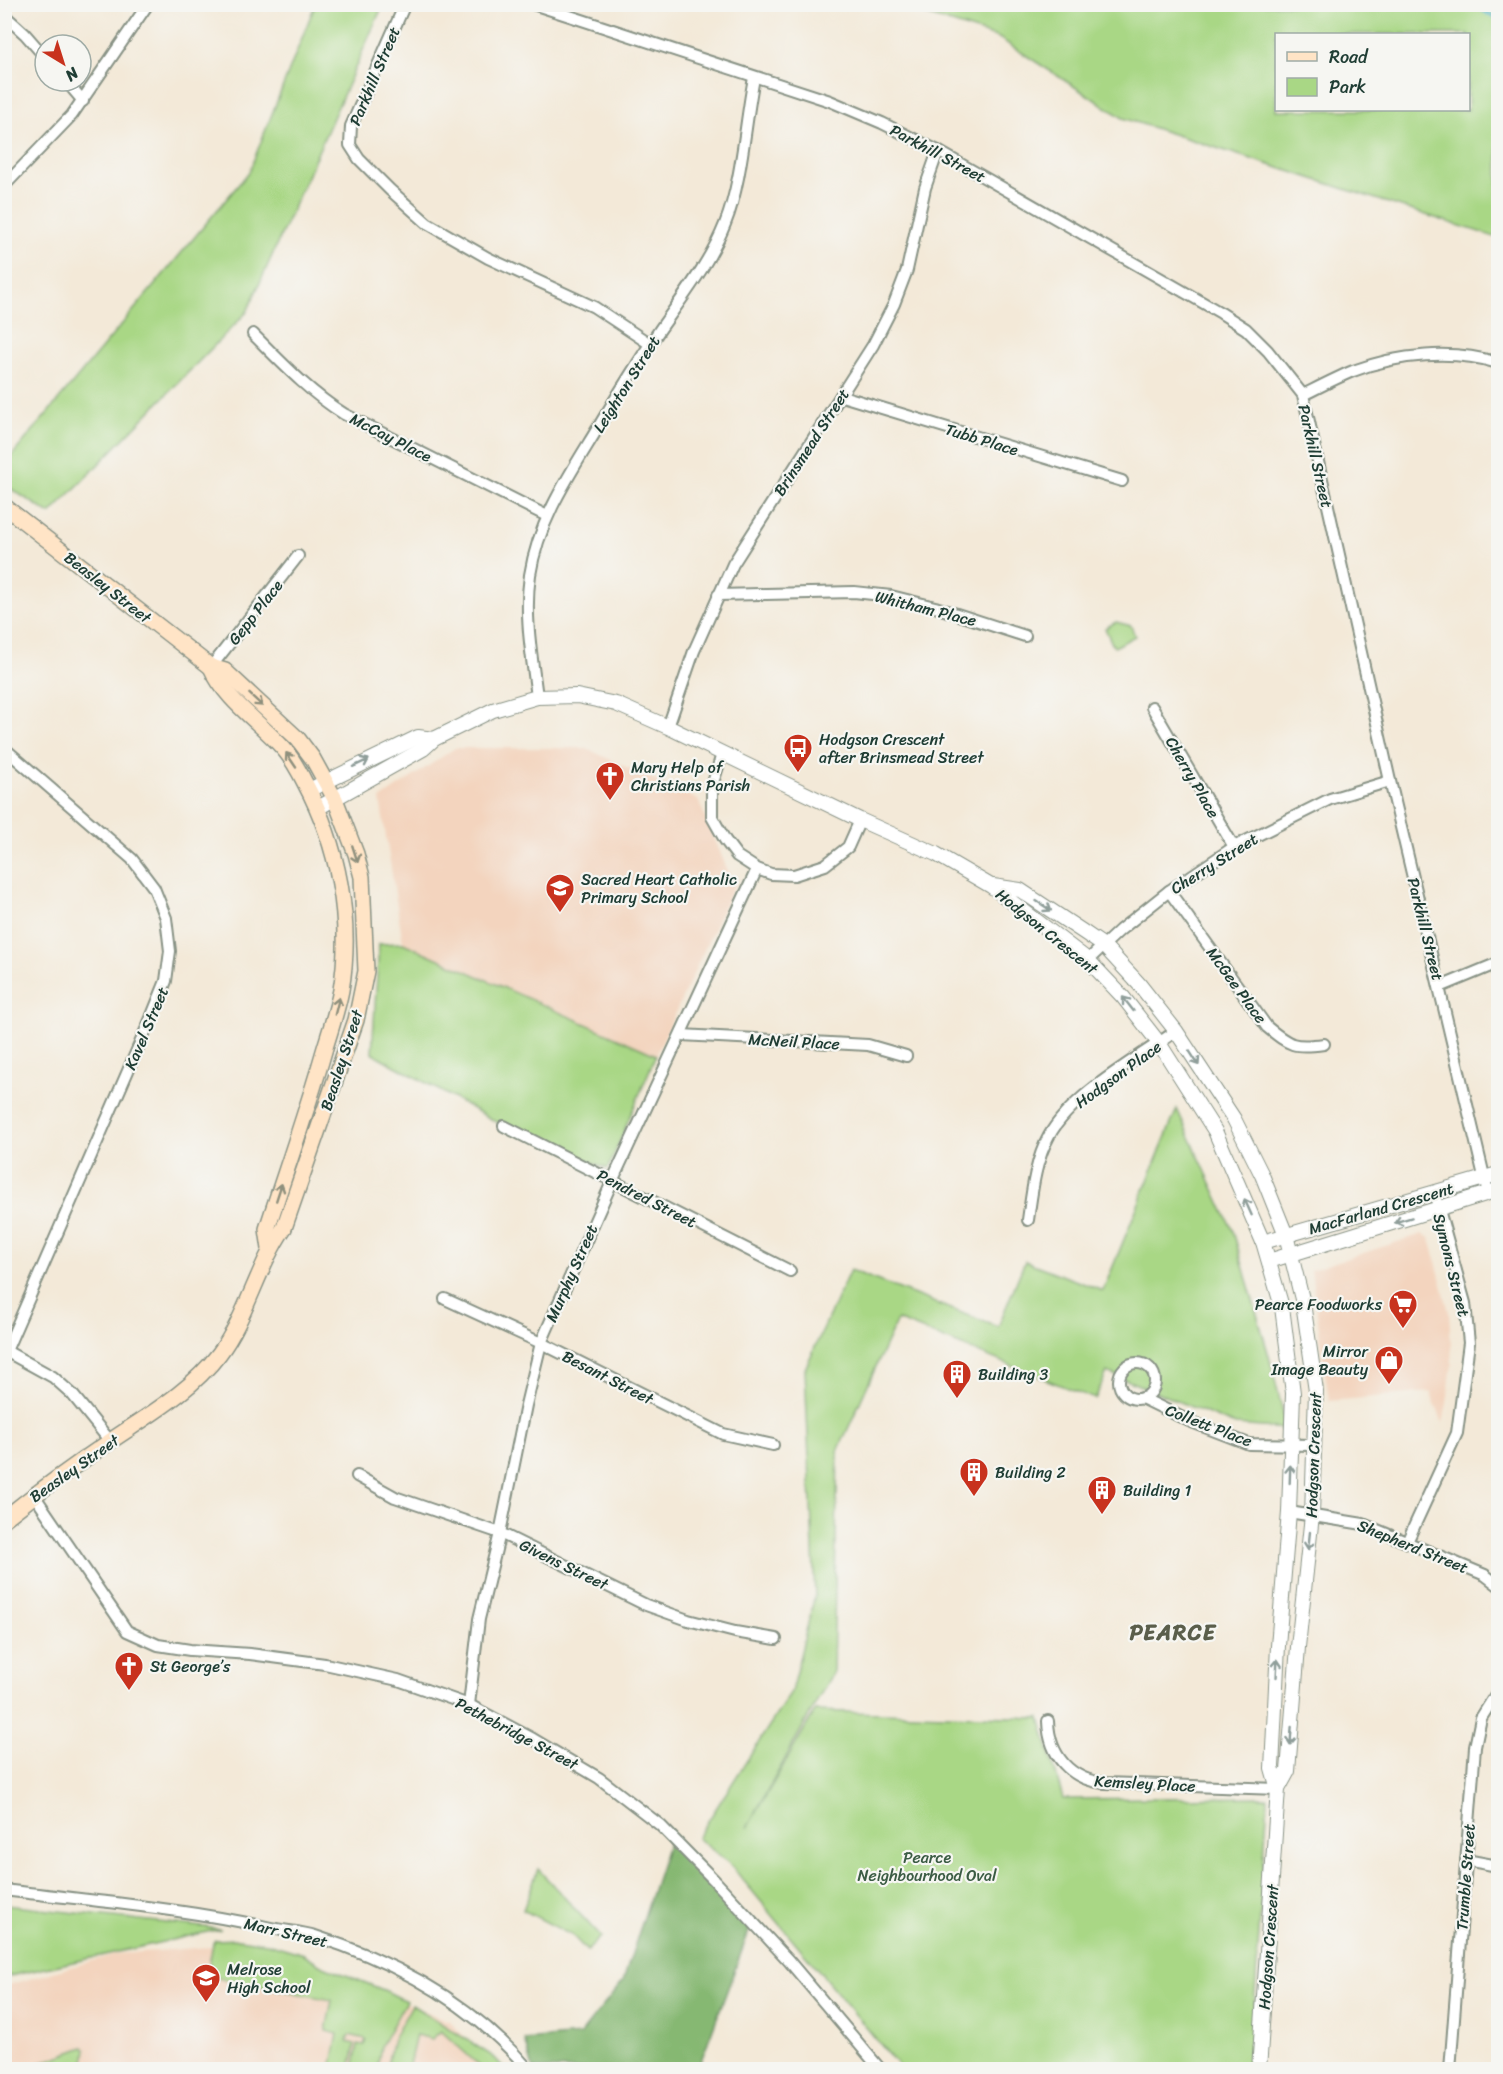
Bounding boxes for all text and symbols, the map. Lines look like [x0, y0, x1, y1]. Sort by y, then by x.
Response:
street label: Parkhill Street [341, 22, 408, 130]
north arrow [33, 33, 93, 93]
legend [1275, 33, 1470, 111]
text: Road [1329, 41, 1369, 73]
text: N [58, 59, 86, 90]
text: Park [1329, 71, 1366, 103]
street label: Parkhill Street [884, 116, 991, 191]
street label: Leighton Street [585, 330, 668, 439]
street label: Brinsmead Street [766, 382, 857, 502]
street label: Parkhill Street [1290, 402, 1341, 511]
street label: McCay Place [345, 404, 437, 471]
street label: Tubb Place [942, 415, 1022, 464]
street label: Beasley Street [57, 544, 158, 631]
street label: Gepp Place [220, 573, 291, 652]
street label: Whitham Place [872, 582, 980, 635]
one-way arrow [249, 693, 264, 707]
place label: Hodgson Crescent after Brinsmead Street [819, 725, 984, 772]
street label: Cherry Place [1157, 731, 1228, 824]
bus stop icon: Hodgson Crescent after Brinsmead Street [782, 732, 814, 774]
one-way arrow [285, 752, 297, 768]
place label: Mary Help of Christians Parish [631, 753, 750, 800]
one-way arrow [351, 757, 369, 769]
church icon: Mary Help of Christians Parish [594, 760, 626, 802]
street label: Cherry Street [1165, 825, 1264, 902]
one-way arrow [350, 844, 361, 863]
place label: Sacred Heart Catholic Primary School [581, 865, 737, 912]
school or university icon: Sacred Heart Catholic Primary School [544, 872, 576, 914]
street label: Parkhill Street [1399, 874, 1452, 984]
street label: Hodgson Crescent [989, 881, 1105, 983]
one-way arrow [1035, 901, 1052, 913]
street label: McGee Place [1199, 941, 1275, 1030]
street label: Kavel Street [116, 982, 177, 1074]
one-way arrow [1122, 996, 1135, 1012]
one-way arrow [331, 997, 343, 1016]
street label: Beasley Street [311, 1005, 372, 1114]
street label: McNeil Place [747, 1025, 840, 1058]
street label: Hodgson Place [1069, 1033, 1168, 1116]
one-way arrow [1188, 1050, 1200, 1066]
street label: Pendred Street [592, 1161, 702, 1236]
street label: MacFarland Crescent [1305, 1174, 1457, 1243]
one-way arrow [274, 1183, 285, 1202]
one-way arrow [1242, 1198, 1254, 1216]
street label: Symons Street [1425, 1210, 1478, 1320]
one-way arrow [1394, 1215, 1413, 1226]
street label: Murphy Street [537, 1220, 606, 1327]
supermarket icon: Pearce Foodworks [1387, 1288, 1419, 1330]
place label: Pearce Foodworks [1255, 1290, 1383, 1319]
place label: Mirror Image Beauty [1270, 1337, 1369, 1384]
street label: Besant Street [557, 1342, 659, 1413]
shop icon: Mirror Image Beauty [1373, 1344, 1405, 1386]
building icon: Building 3 [941, 1358, 973, 1400]
place label: Building 3 [978, 1360, 1048, 1389]
street label: Hodgson Crescent [1297, 1391, 1330, 1518]
street label: Collett Place [1161, 1396, 1257, 1455]
street label: Beasley Street [23, 1426, 126, 1510]
building icon: Building 2 [958, 1456, 990, 1498]
place label: Building 2 [995, 1458, 1066, 1487]
one-way arrow [1285, 1464, 1296, 1484]
building icon: Building 1 [1086, 1474, 1118, 1516]
place label: Building 1 [1123, 1476, 1191, 1505]
street label: Shepherd Street [1353, 1511, 1473, 1582]
street label: Givens Street [514, 1530, 614, 1599]
one-way arrow [1303, 1531, 1314, 1551]
district label: PEARCE [1129, 1613, 1217, 1652]
church icon: St George’s [113, 1650, 145, 1692]
place label: St George’s [150, 1652, 231, 1681]
one-way arrow [1272, 1659, 1283, 1679]
street label: Pethebridge Street [450, 1689, 584, 1778]
one-way arrow [1285, 1725, 1296, 1745]
street label: Kemsley Place [1094, 1766, 1196, 1801]
street label: Trumble Street [1447, 1823, 1484, 1931]
park label: Pearce Neighbourhood Oval [857, 1843, 997, 1890]
street label: Hodgson Crescent [1250, 1883, 1287, 2011]
street label: Marr Street [241, 1909, 330, 1956]
place label: Melrose High School [227, 1955, 311, 2002]
school or university icon: Melrose High School [190, 1962, 222, 2004]

